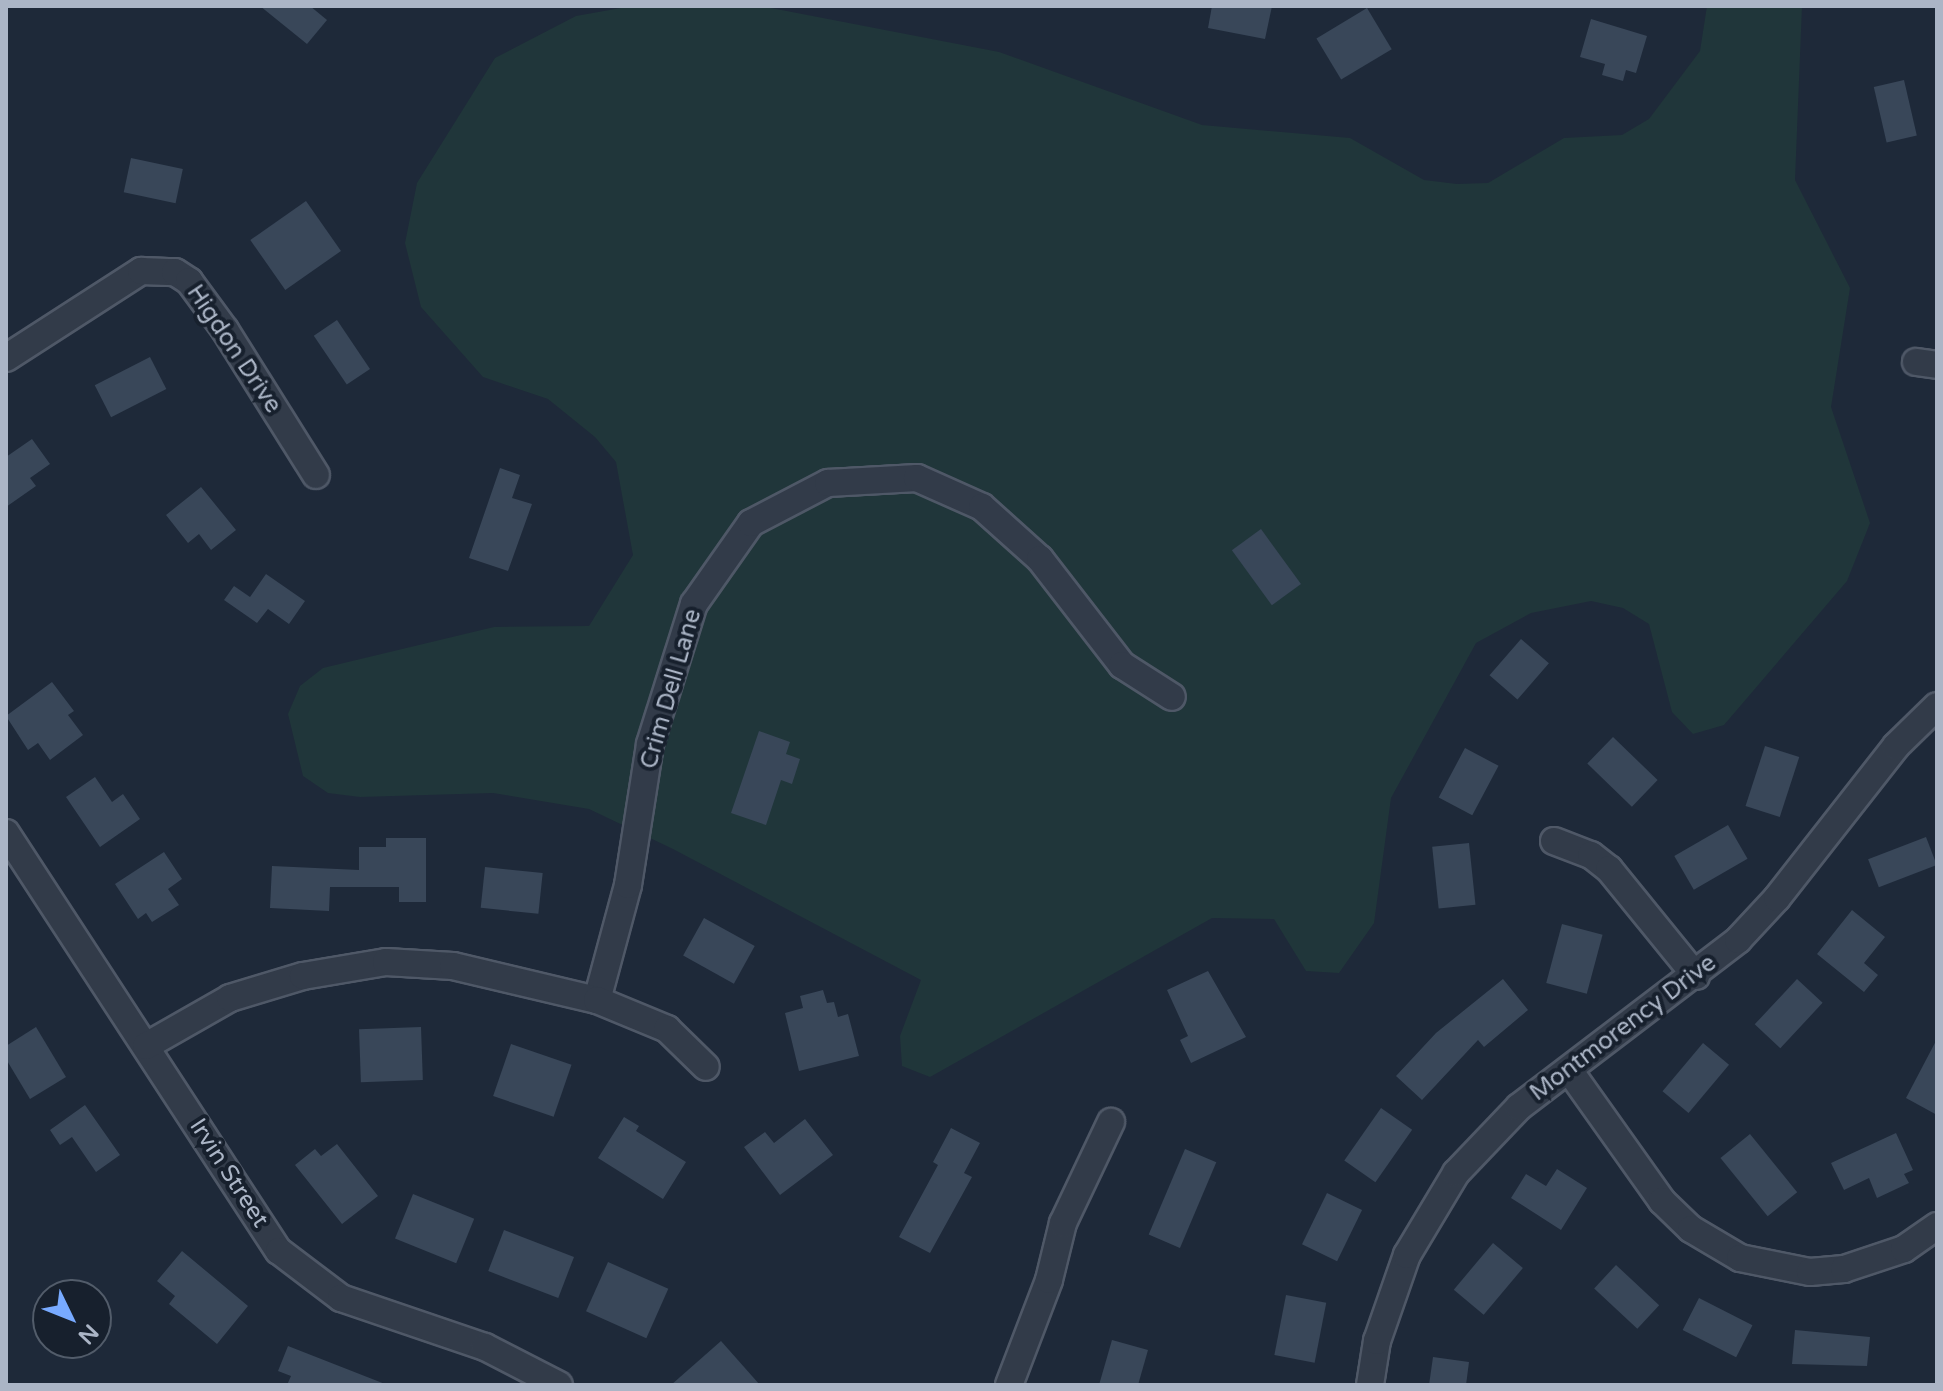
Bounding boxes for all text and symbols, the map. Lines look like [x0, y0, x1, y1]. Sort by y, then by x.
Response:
street label: Higdon Drive [180, 279, 288, 419]
street label: Crim Dell Lane [634, 606, 708, 772]
street label: Montmorency Drive [1524, 949, 1722, 1107]
street label: Irvin Street [183, 1113, 275, 1233]
north arrow [32, 1279, 112, 1359]
text: N [73, 1319, 104, 1349]

